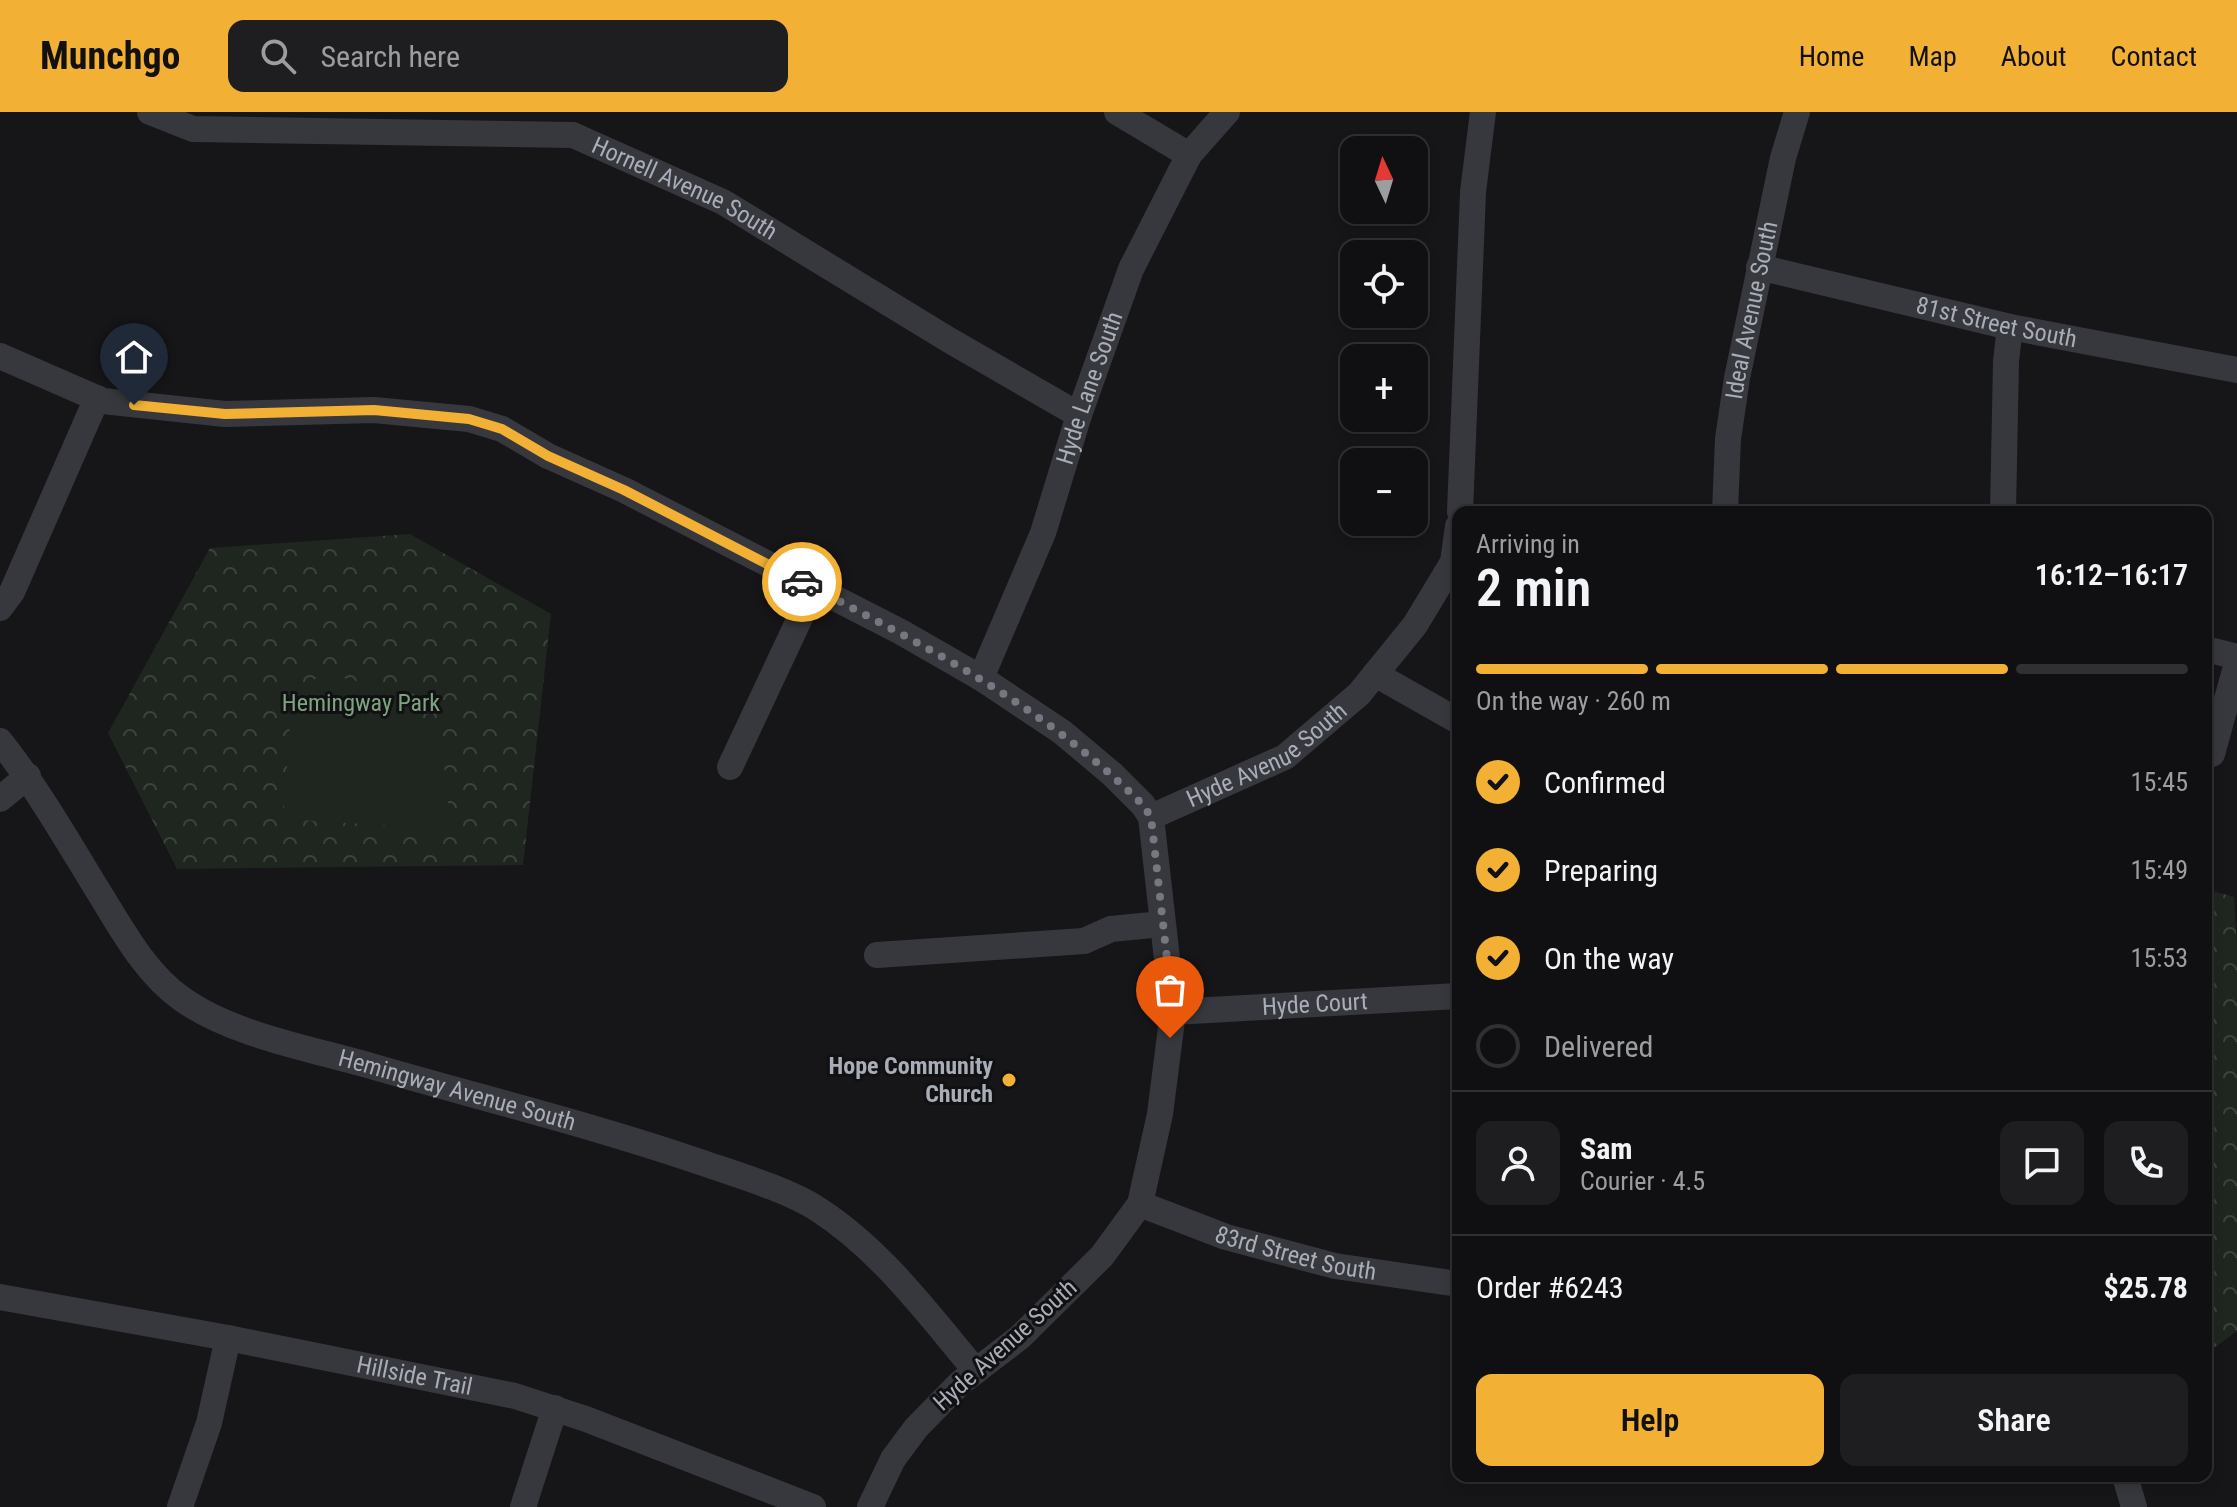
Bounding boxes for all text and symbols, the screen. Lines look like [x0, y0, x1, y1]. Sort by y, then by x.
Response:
search box [228, 20, 788, 92]
text: Munchgo [40, 34, 180, 78]
icon: search [256, 34, 300, 78]
text: Search here [320, 39, 460, 74]
text: Home [1799, 40, 1864, 73]
text: Map [1908, 40, 1957, 73]
text: About [2001, 40, 2067, 73]
text: Contact [2111, 40, 2197, 73]
street label: Hornell Avenue South [588, 131, 782, 246]
north arrow [1340, 136, 1428, 224]
map controls [1340, 136, 1428, 536]
street label: Ideal Avenue South [1720, 219, 1783, 401]
button: locate [1340, 240, 1428, 328]
street label: 81st Street South [1913, 291, 2079, 353]
street label: Hyde Lane South [1051, 308, 1129, 468]
pin [100, 323, 168, 405]
icon: home [112, 335, 156, 379]
button: + [1340, 344, 1428, 432]
button: − [1340, 448, 1428, 536]
text: Arriving in [1476, 529, 1580, 559]
courier [762, 542, 842, 622]
text: 16:12–16:17 [2035, 557, 2188, 592]
text: 2 min [1476, 558, 1591, 619]
icon: car [780, 560, 824, 604]
text: On the way · 260 m [1476, 686, 1671, 716]
park label: Hemingway Park [282, 689, 440, 717]
street label: Hyde Avenue South [1182, 697, 1352, 813]
icon: check [1476, 760, 1520, 804]
text: Confirmed [1544, 765, 1666, 800]
text: 15:45 [2131, 767, 2188, 797]
icon: check [1476, 848, 1520, 892]
text: Preparing [1544, 853, 1658, 888]
text: 15:49 [2131, 855, 2188, 885]
icon: check [1476, 936, 1520, 980]
text: On the way [1544, 941, 1674, 976]
text: 15:53 [2131, 943, 2188, 973]
pin [1136, 956, 1204, 1038]
icon: bag [1148, 968, 1192, 1012]
street label: Hyde Court [1261, 987, 1368, 1021]
text: Delivered [1544, 1029, 1653, 1064]
street label: Hemingway Avenue South [335, 1044, 579, 1137]
place label: Hope Community Church [829, 1052, 993, 1108]
marker: Hope Community Church [1000, 1071, 1018, 1089]
button: person [1476, 1121, 1560, 1205]
button: chat [2000, 1121, 2084, 1205]
button: phone [2104, 1121, 2188, 1205]
text: Sam [1580, 1131, 1633, 1166]
text: Courier · 4.5 [1580, 1166, 1705, 1196]
street label: 83rd Street South [1211, 1220, 1378, 1286]
text: Order #6243 [1476, 1270, 1624, 1305]
text: $25.78 [2103, 1270, 2188, 1305]
street label: Hyde Avenue South [928, 1273, 1082, 1417]
street label: Hillside Trail [354, 1350, 475, 1401]
button: Help [1476, 1374, 1824, 1466]
button: Share [1840, 1374, 2188, 1466]

